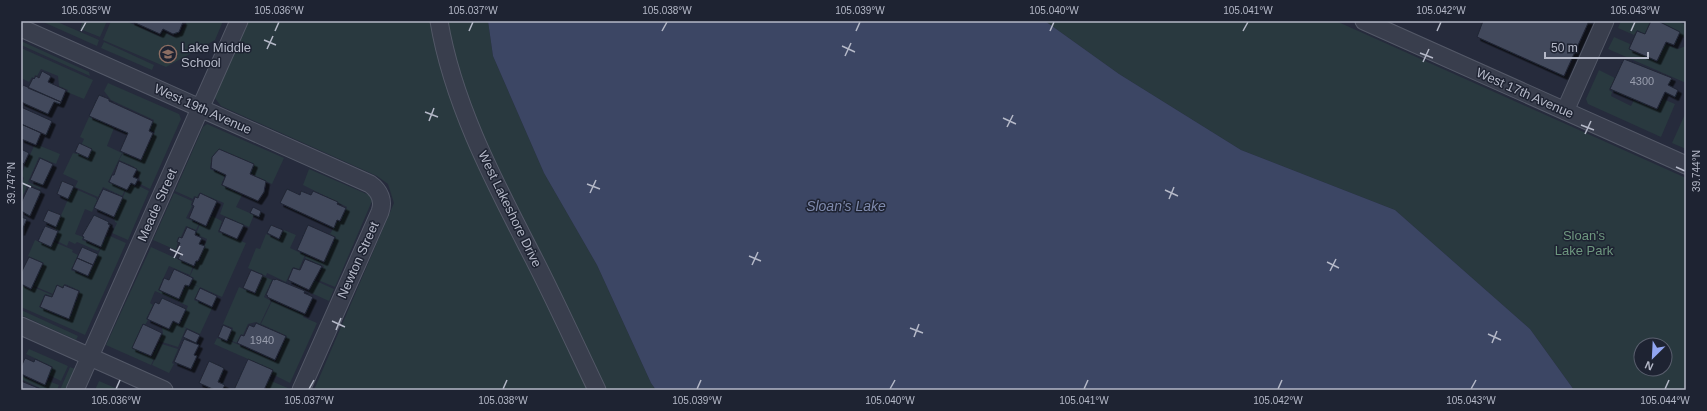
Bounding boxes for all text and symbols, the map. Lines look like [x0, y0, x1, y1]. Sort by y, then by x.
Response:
text: 105.035°W [61, 5, 111, 16]
text: 105.036°W [254, 5, 304, 16]
text: 105.037°W [448, 5, 498, 16]
text: 105.038°W [642, 5, 692, 16]
text: 105.039°W [835, 5, 885, 16]
text: 105.040°W [1029, 5, 1079, 16]
text: 105.041°W [1223, 5, 1273, 16]
text: 105.042°W [1416, 5, 1466, 16]
text: 105.043°W [1610, 5, 1660, 16]
scale bar [1545, 34, 1648, 60]
place label: Lake Middle School [181, 40, 251, 70]
text: 50 m [1551, 41, 1578, 55]
school or university icon: Lake Middle School [158, 44, 178, 64]
street label: West 17th Avenue [1474, 65, 1576, 121]
house number: 4300 [1630, 75, 1654, 87]
street label: West 19th Avenue [152, 81, 254, 137]
street label: West Lakeshore Drive [475, 148, 545, 270]
text: 39.744°N [1691, 150, 1702, 192]
text: 39.747°N [6, 162, 17, 204]
street label: Meade Street [134, 166, 180, 244]
water label: Sloan's Lake [806, 198, 886, 214]
street label: Newton Street [334, 219, 382, 301]
park label: Sloan's Lake Park [1555, 228, 1614, 258]
house number: 1940 [250, 334, 274, 346]
north arrow [1633, 337, 1673, 377]
text: N [1643, 359, 1655, 373]
text: 105.036°W [91, 395, 141, 406]
text: 105.037°W [284, 395, 334, 406]
text: 105.038°W [478, 395, 528, 406]
text: 105.039°W [672, 395, 722, 406]
text: 105.040°W [865, 395, 915, 406]
text: 105.041°W [1059, 395, 1109, 406]
text: 105.042°W [1253, 395, 1303, 406]
text: 105.043°W [1446, 395, 1496, 406]
text: 105.044°W [1640, 395, 1690, 406]

